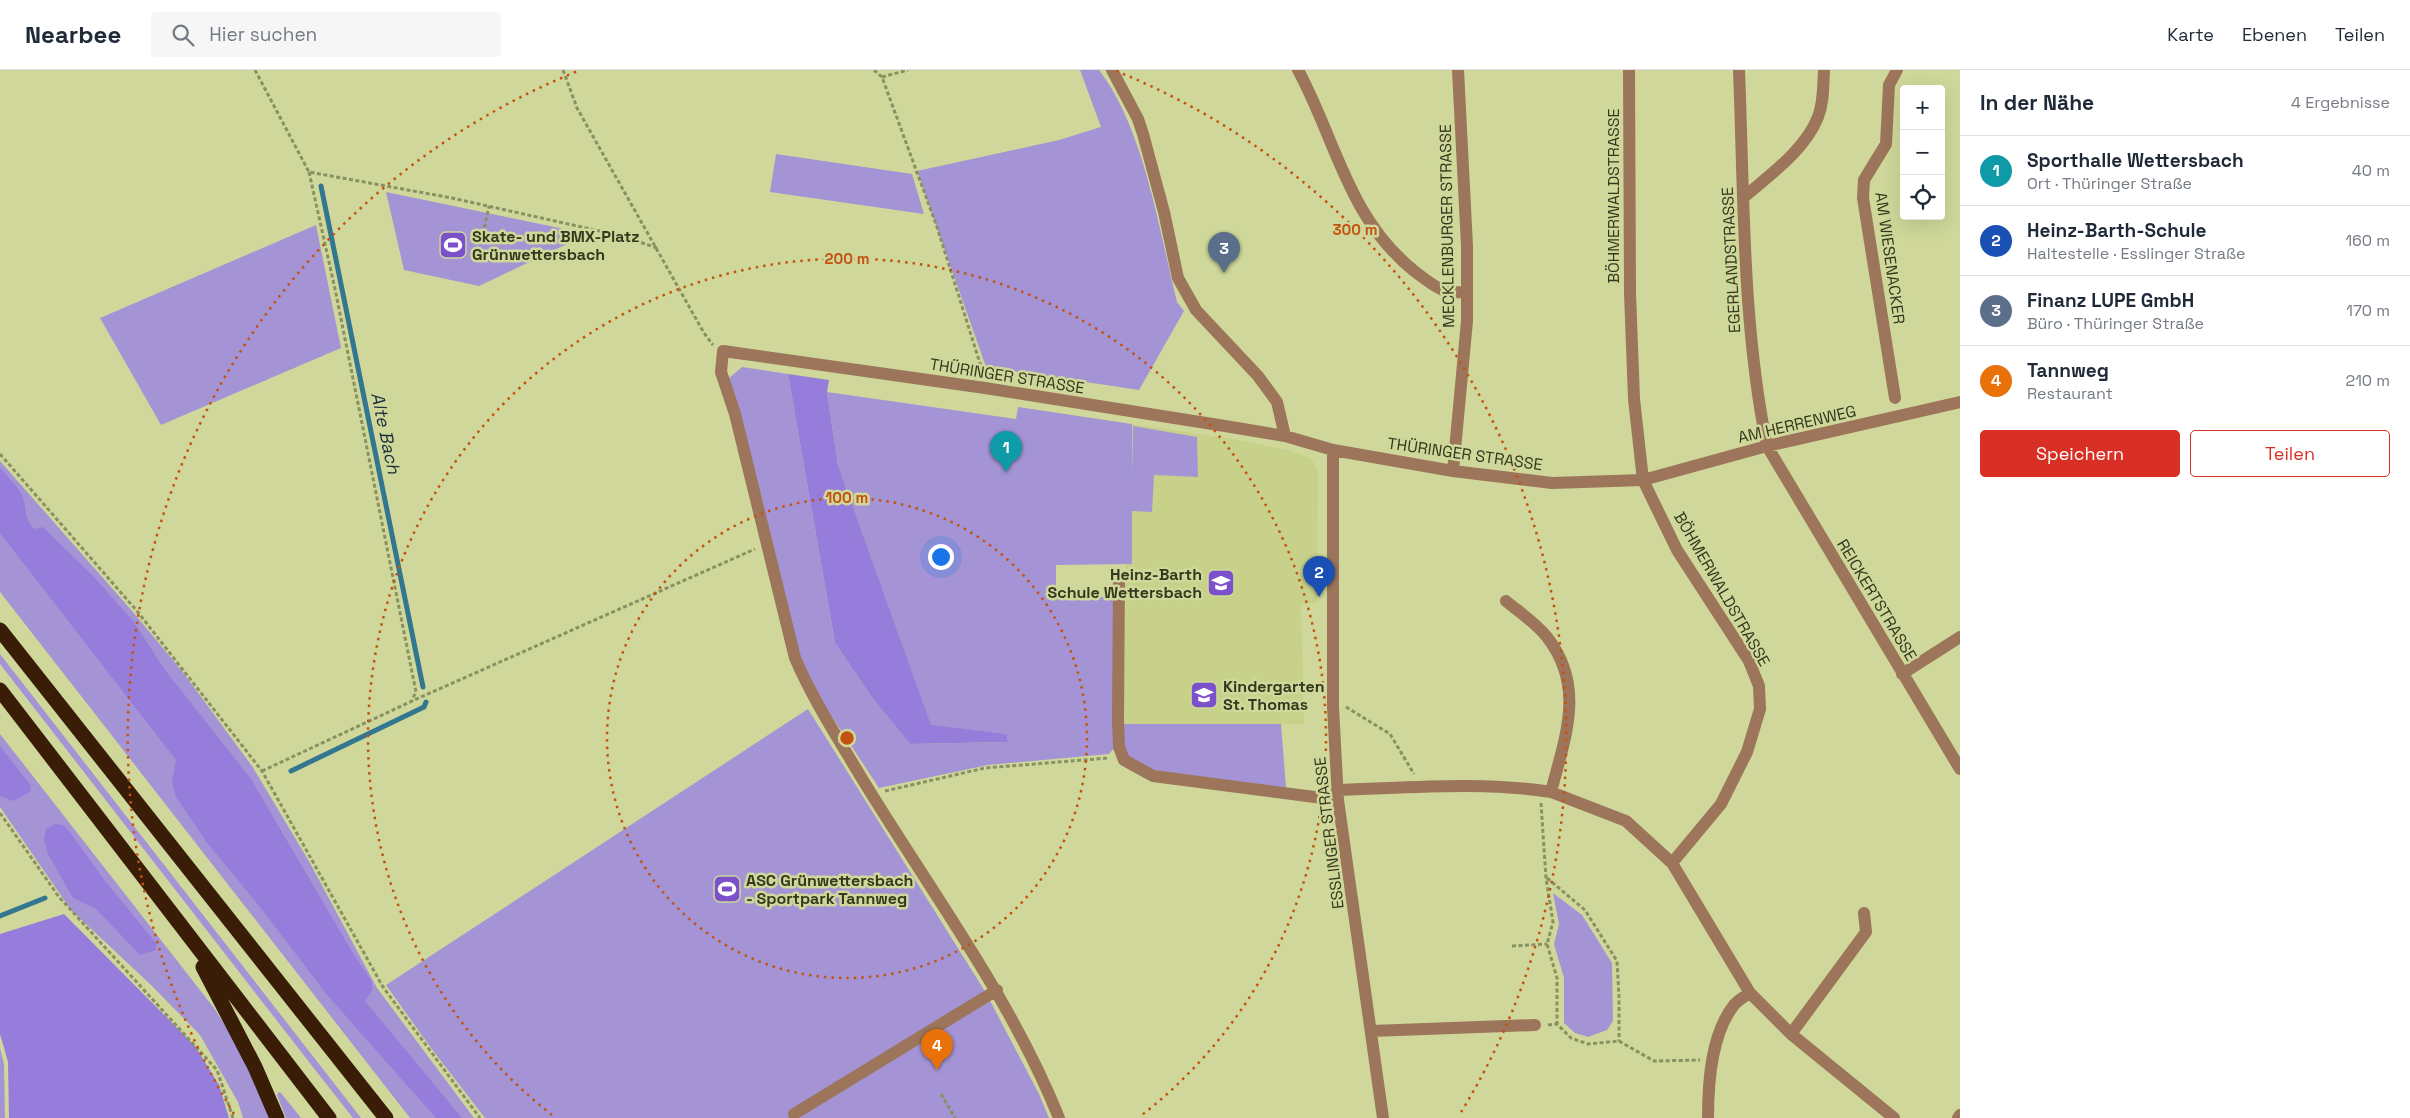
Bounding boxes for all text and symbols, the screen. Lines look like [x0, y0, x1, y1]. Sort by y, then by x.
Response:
search box [151, 12, 501, 57]
text: Nearbee [25, 19, 121, 50]
icon: search [169, 21, 197, 49]
text: Hier suchen [209, 22, 317, 47]
text: Karte [2167, 23, 2214, 46]
text: Ebenen [2242, 23, 2307, 46]
text: Teilen [2335, 23, 2385, 46]
map controls [1900, 85, 1945, 220]
button: + [1900, 85, 1945, 130]
text: In der Nähe [1980, 89, 2094, 116]
text: 4 Ergebnisse [2291, 92, 2390, 113]
street label: BÖHMERWALDSTRASSE [1603, 108, 1624, 284]
street label: MECKLENBURGER STRASSE [1435, 124, 1459, 328]
button: − [1900, 130, 1945, 175]
text: Sporthalle Wettersbach [2027, 148, 2244, 173]
text: 1 [1992, 160, 2000, 181]
text: 40 m [2352, 160, 2390, 181]
text: Ort · Thüringer Straße [2027, 173, 2192, 194]
button: locate [1900, 175, 1945, 220]
street label: EGERLANDSTRASSE [1717, 186, 1745, 334]
street label: AM WIESENACKER [1870, 191, 1910, 325]
text: Heinz-Barth-Schule [2027, 218, 2206, 243]
text: 300 m [1332, 220, 1378, 239]
place label: Skate- und BMX-Platz Grünwettersbach [472, 226, 640, 265]
sports icon: Skate- und BMX-Platz Grünwettersbach [438, 230, 468, 260]
text: 2 [1991, 230, 2001, 251]
text: 160 m [2345, 230, 2390, 251]
pin: 3 [1208, 232, 1240, 273]
text: Haltestelle · Esslinger Straße [2027, 243, 2246, 264]
text: 200 m [825, 249, 869, 268]
text: Finanz LUPE GmbH [2027, 288, 2194, 313]
text: 3 [1991, 300, 2001, 321]
text: 170 m [2346, 300, 2390, 321]
text: Büro · Thüringer Straße [2027, 313, 2204, 334]
street label: THÜRINGER STRASSE [928, 353, 1086, 399]
text: Tannweg [2027, 358, 2109, 383]
text: 4 [1991, 370, 2001, 391]
text: 210 m [2346, 370, 2390, 391]
text: Restaurant [2027, 383, 2113, 404]
water label: Alte Bach [366, 390, 406, 477]
street label: AM HERRENWEG [1736, 400, 1858, 448]
button: Speichern [1980, 430, 2180, 477]
button: Teilen [2190, 430, 2390, 477]
pin: 1 [990, 431, 1022, 472]
street label: THÜRINGER STRASSE [1386, 433, 1544, 475]
text: 100 m [826, 488, 868, 507]
street label: BÖHMERWALDSTRASSE [1669, 508, 1775, 670]
street label: REICKERTSTRASSE [1832, 535, 1922, 665]
your location [928, 544, 954, 570]
pin: 2 [1303, 556, 1335, 597]
place label: Heinz-Barth Schule Wettersbach [1048, 564, 1202, 603]
school or university icon: Heinz-Barth Schule Wettersbach [1206, 568, 1236, 598]
place label: Kindergarten St. Thomas [1223, 676, 1325, 715]
school or university icon: Kindergarten St. Thomas [1189, 680, 1219, 710]
centre of rings [838, 729, 856, 747]
street label: ESSLINGER STRASSE [1309, 756, 1349, 910]
place label: ASC Grünwettersbach - Sportpark Tannweg [746, 870, 913, 909]
sports icon: ASC Grünwettersbach - Sportpark Tannweg [712, 874, 742, 904]
pin: 4 [921, 1029, 953, 1070]

